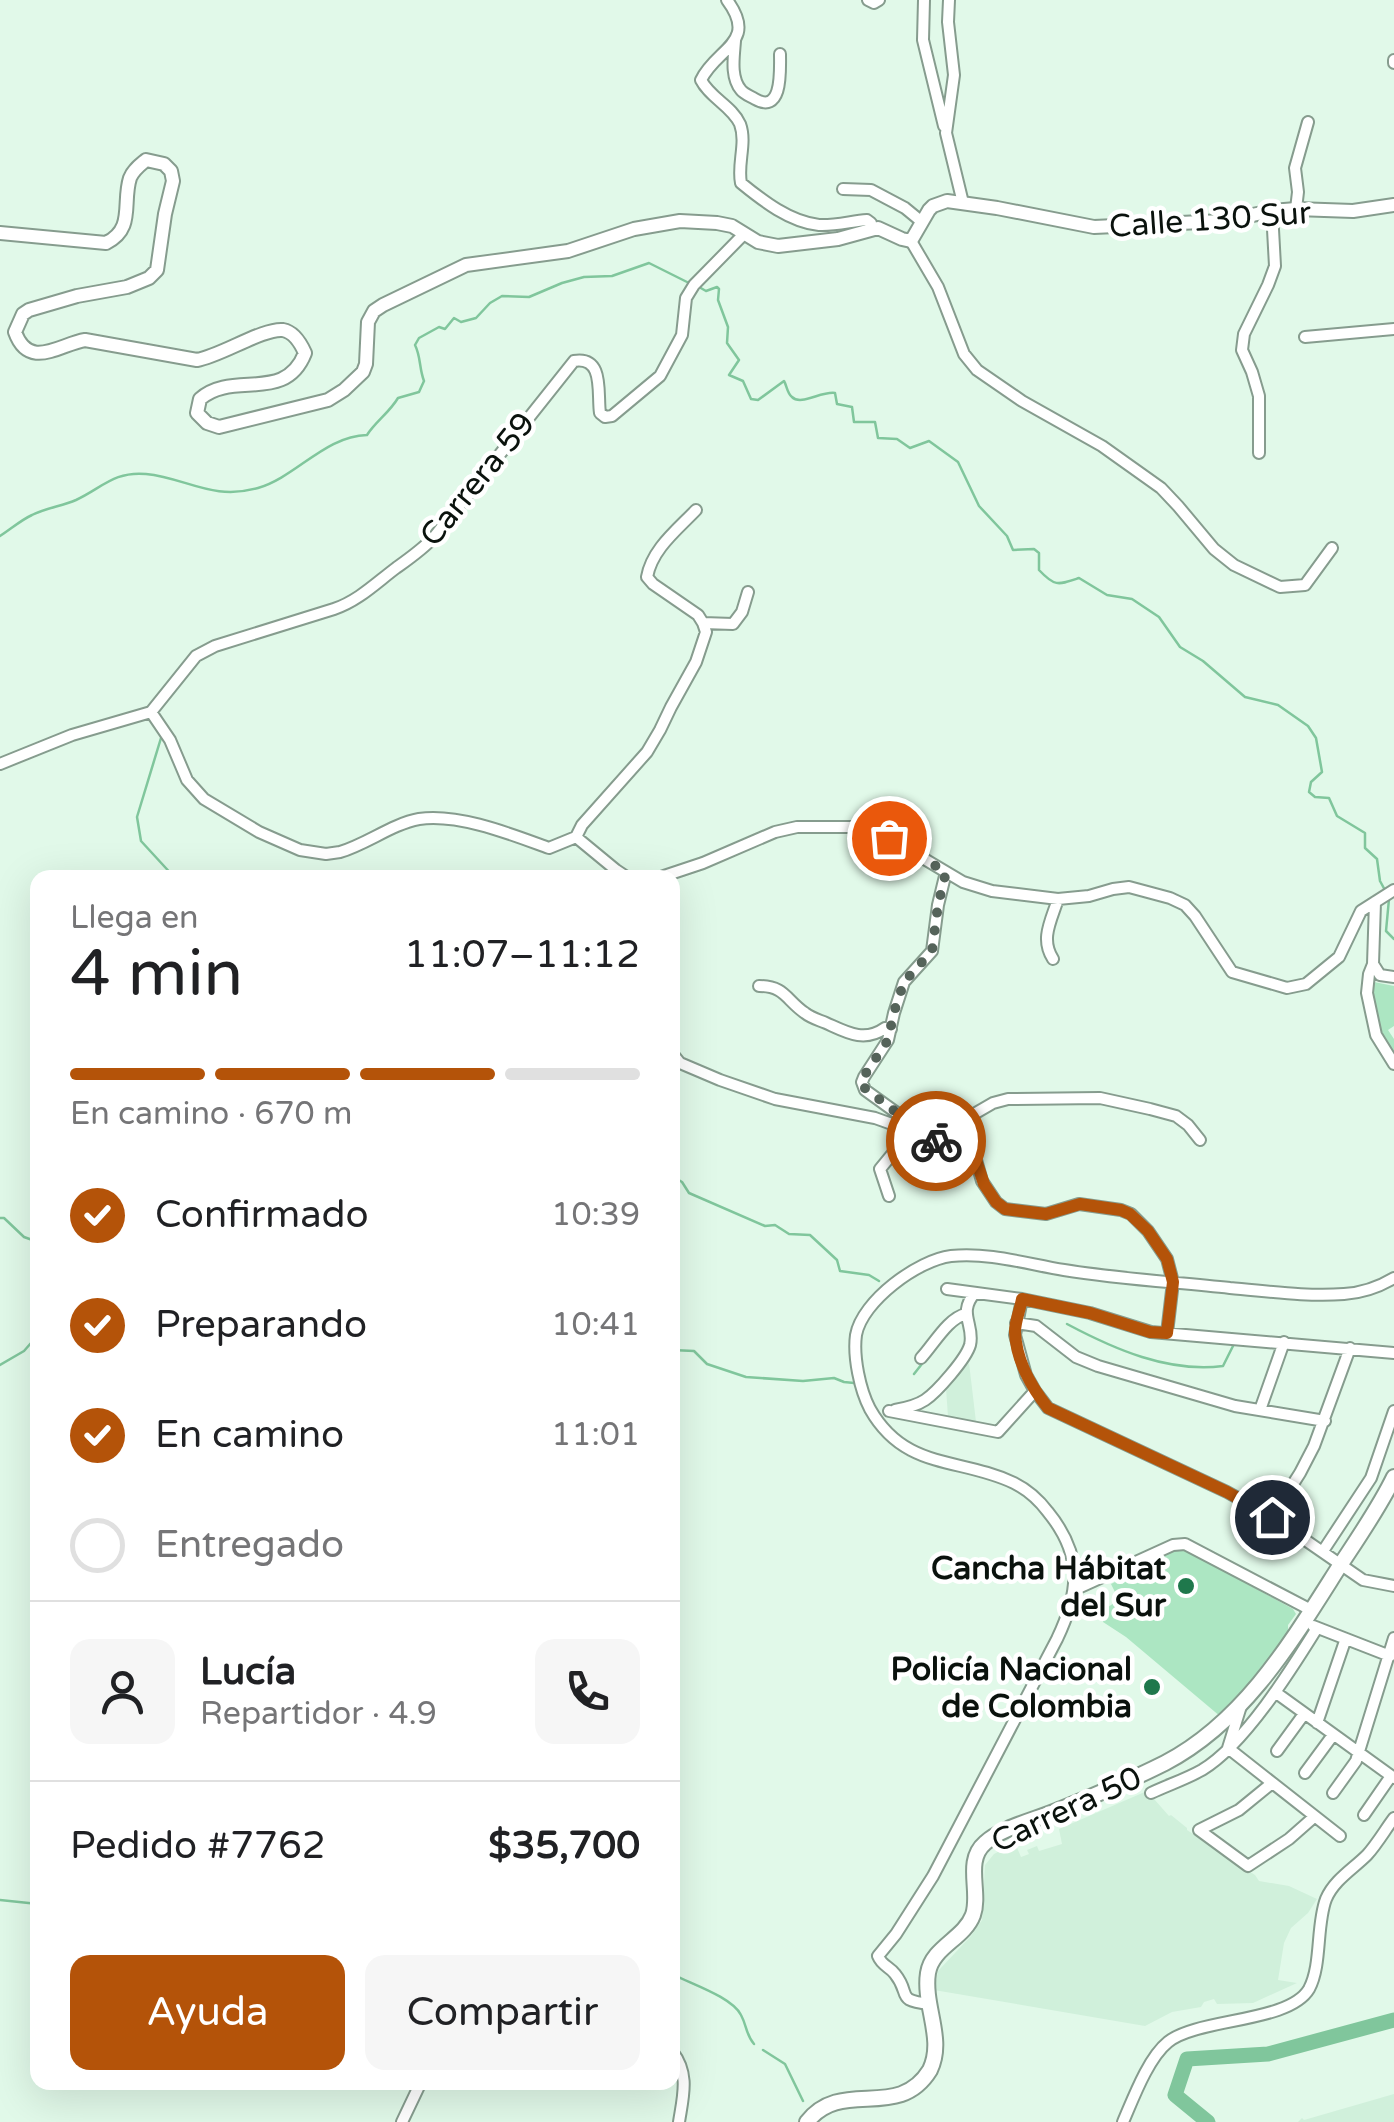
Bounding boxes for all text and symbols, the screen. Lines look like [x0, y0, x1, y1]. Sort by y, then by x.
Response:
street label: Calle 130 Sur [1108, 194, 1313, 246]
street label: Carrera 59 [412, 405, 543, 554]
pin [847, 796, 932, 881]
icon: bag [862, 811, 917, 866]
text: Llega en [70, 899, 199, 937]
text: 11:07–11:12 [404, 932, 640, 978]
text: 4 min [70, 935, 243, 1014]
courier [886, 1091, 986, 1191]
text: En camino · 670 m [70, 1095, 352, 1133]
icon: bike [909, 1114, 964, 1169]
icon: check [70, 1188, 125, 1243]
text: Confirmado [155, 1192, 369, 1238]
text: 10:39 [551, 1196, 640, 1234]
icon: check [70, 1298, 125, 1353]
text: Preparando [155, 1302, 367, 1348]
text: 10:41 [551, 1306, 640, 1344]
icon: check [70, 1408, 125, 1463]
text: En camino [155, 1412, 344, 1458]
text: 11:01 [551, 1416, 640, 1454]
pin [1230, 1475, 1315, 1560]
icon: home [1245, 1490, 1300, 1545]
text: Entregado [155, 1522, 344, 1568]
place label: Cancha Hábitat del Sur [931, 1550, 1167, 1625]
marker: Cancha Hábitat del Sur [1175, 1575, 1197, 1597]
button: person [70, 1639, 175, 1744]
button: phone [535, 1639, 640, 1744]
text: Lucía [200, 1649, 296, 1695]
place label: Policía Nacional de Colombia [891, 1651, 1132, 1726]
marker: Policía Nacional de Colombia [1141, 1676, 1163, 1698]
text: Repartidor · 4.9 [200, 1695, 437, 1733]
street label: Carrera 50 [985, 1759, 1147, 1861]
text: Pedido #7762 [70, 1823, 326, 1869]
text: $35,700 [488, 1823, 640, 1869]
button: Ayuda [70, 1955, 345, 2070]
button: Compartir [365, 1955, 640, 2070]

